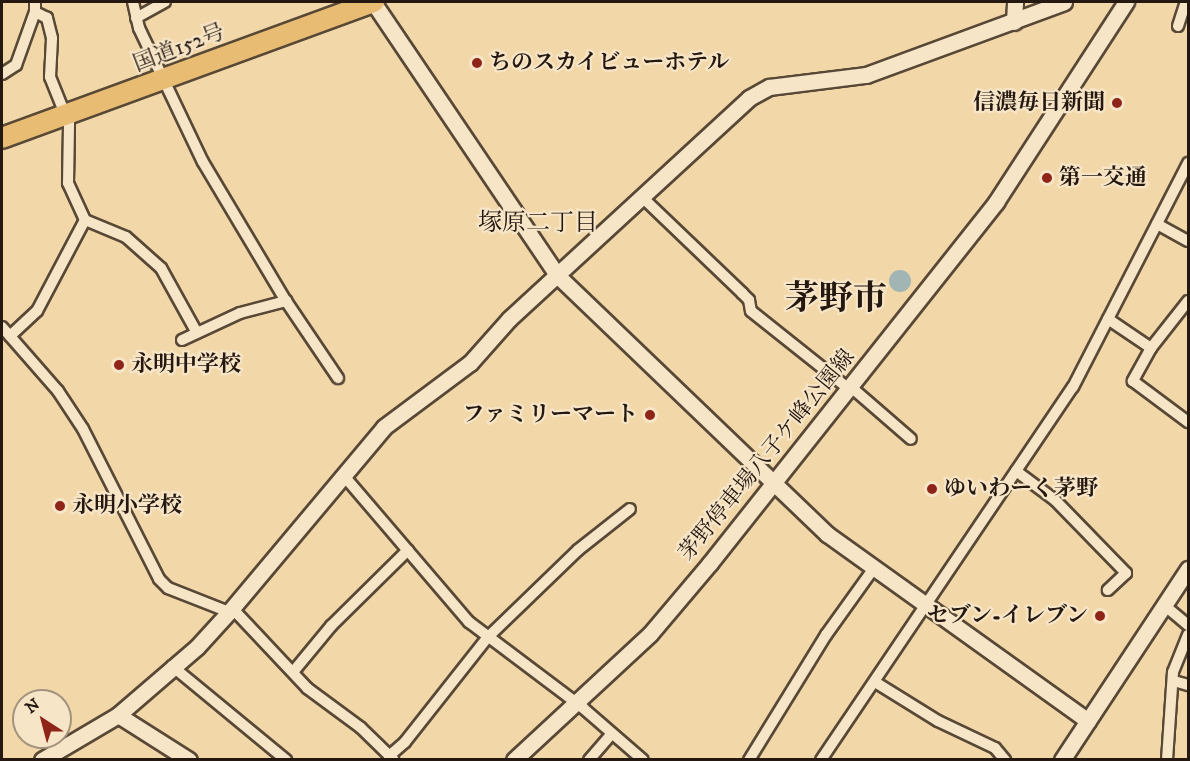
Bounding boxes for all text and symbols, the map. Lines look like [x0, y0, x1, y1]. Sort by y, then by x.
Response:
street label: 国道152号 [130, 19, 228, 77]
place label: ちのスカイビューホテル [489, 50, 731, 76]
marker: ちのスカイビューホテル [470, 56, 484, 70]
place label: 信濃毎日新聞 [973, 90, 1105, 116]
marker: 信濃毎日新聞 [1110, 96, 1124, 110]
place label: 第一交通 [1059, 165, 1147, 191]
marker: 第一交通 [1040, 171, 1054, 185]
district label: 塚原二丁目 [478, 210, 598, 238]
district label: 茅野市 [785, 280, 887, 320]
street label: 茅野停車場八子ケ峰公園線 [674, 344, 860, 566]
place label: 永明中学校 [131, 352, 241, 378]
marker: 永明中学校 [112, 358, 126, 372]
place label: ファミリーマート [462, 402, 638, 428]
marker: ファミリーマート [643, 408, 657, 422]
place label: ゆいわーく茅野 [944, 476, 1098, 502]
marker: ゆいわーく茅野 [925, 482, 939, 496]
place label: 永明小学校 [72, 493, 182, 519]
marker: 永明小学校 [53, 499, 67, 513]
place label: セブン-イレブン [925, 603, 1088, 629]
marker: セブン-イレブン [1093, 609, 1107, 623]
north arrow [12, 689, 72, 749]
text: N [21, 694, 44, 718]

